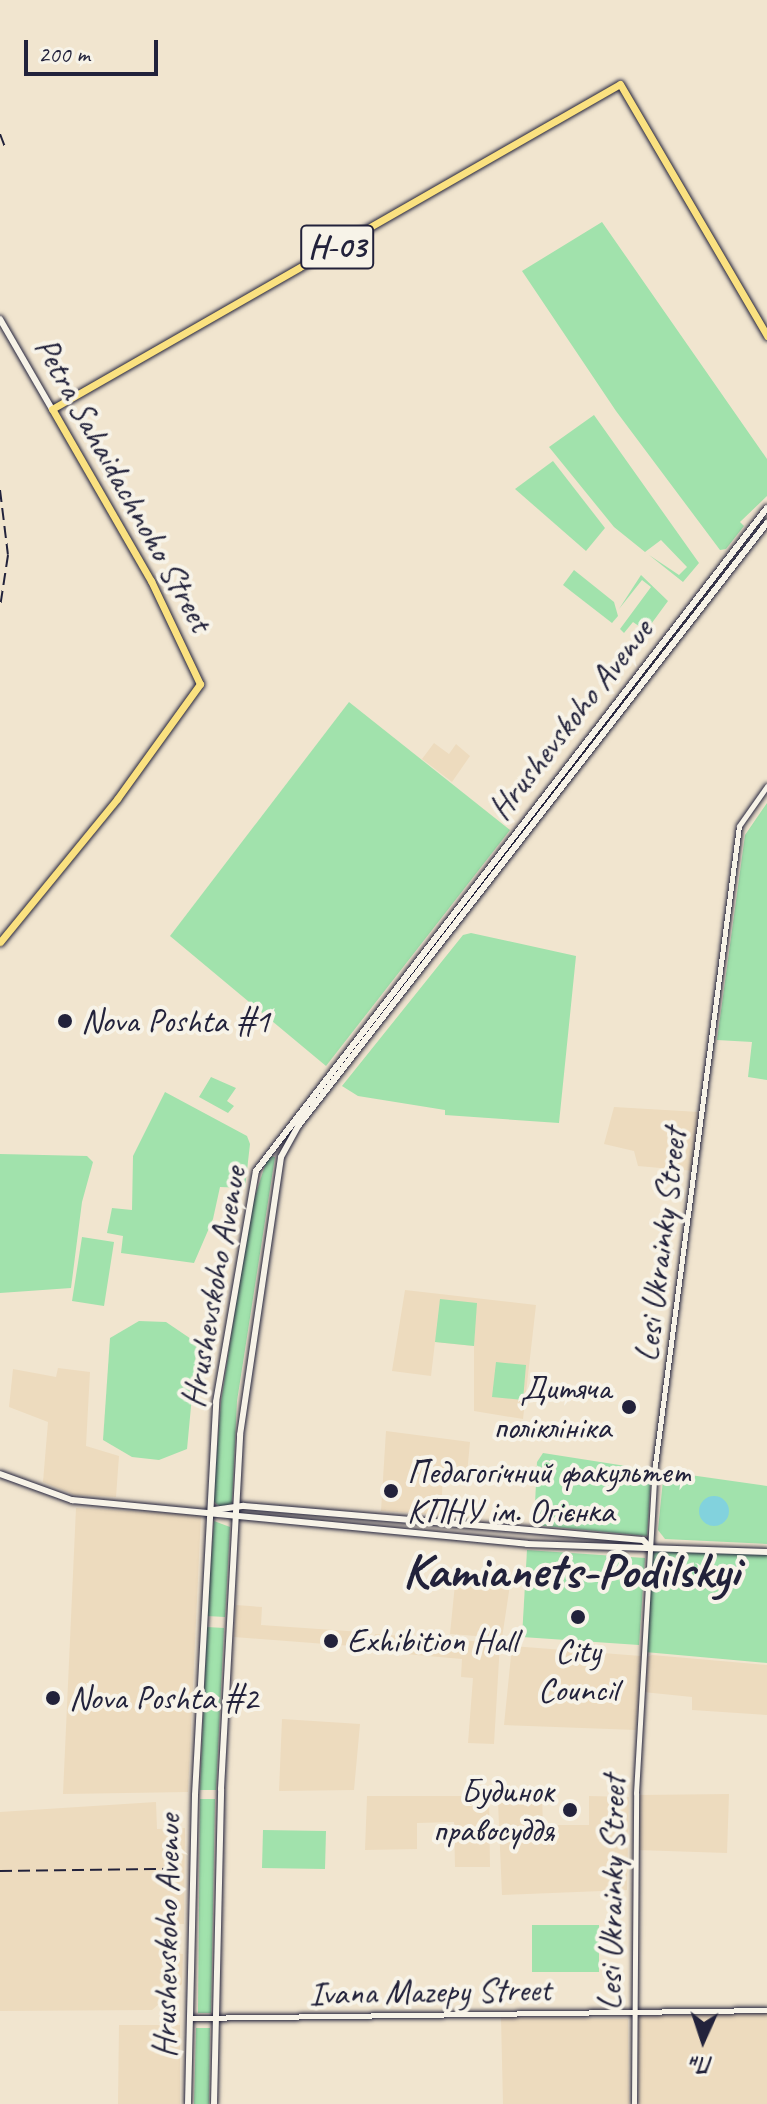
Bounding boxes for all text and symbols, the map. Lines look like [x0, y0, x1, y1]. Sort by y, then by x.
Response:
scale bar [28, 24, 162, 74]
text: 200 m [38, 39, 90, 69]
road number: Н-03 [299, 219, 375, 275]
street label: Petra Sahaidachnoho Street [26, 329, 222, 639]
street label: Hrushevskoho Avenue [479, 611, 661, 827]
place label: Nova Poshta #1 [81, 1001, 268, 1041]
marker: Nova Poshta #1 [56, 1012, 74, 1030]
street label: Lesi Ukrainky Street [625, 1125, 695, 1365]
street label: Hrushevskoho Avenue [172, 1164, 254, 1410]
place label: Дитяча поліклініка [493, 1367, 611, 1446]
marker: Дитяча поліклініка [618, 1396, 640, 1418]
place label: Педагогічний факультет КПНУ ім. Огієнка [407, 1451, 690, 1530]
marker: Педагогічний факультет КПНУ ім. Огієнка [382, 1482, 400, 1500]
district label: Kamianets-Podilskyi [403, 1541, 739, 1601]
marker: City Council [569, 1608, 587, 1626]
place label: Exhibition Hall [347, 1621, 519, 1661]
place label: City Council [538, 1630, 618, 1710]
marker: Exhibition Hall [322, 1632, 340, 1650]
place label: Nova Poshta #2 [69, 1678, 256, 1718]
marker: Nova Poshta #2 [44, 1689, 62, 1707]
place label: Будинок правосуддя [433, 1770, 554, 1850]
street label: Lesi Ukrainky Street [589, 1775, 633, 2011]
marker: Будинок правосуддя [561, 1801, 579, 1819]
street label: Hrushevskoho Avenue [143, 1814, 189, 2058]
street label: Ivana Mazepy Street [308, 1968, 552, 2014]
north arrow [663, 2000, 743, 2080]
text: Пн [690, 2049, 714, 2079]

